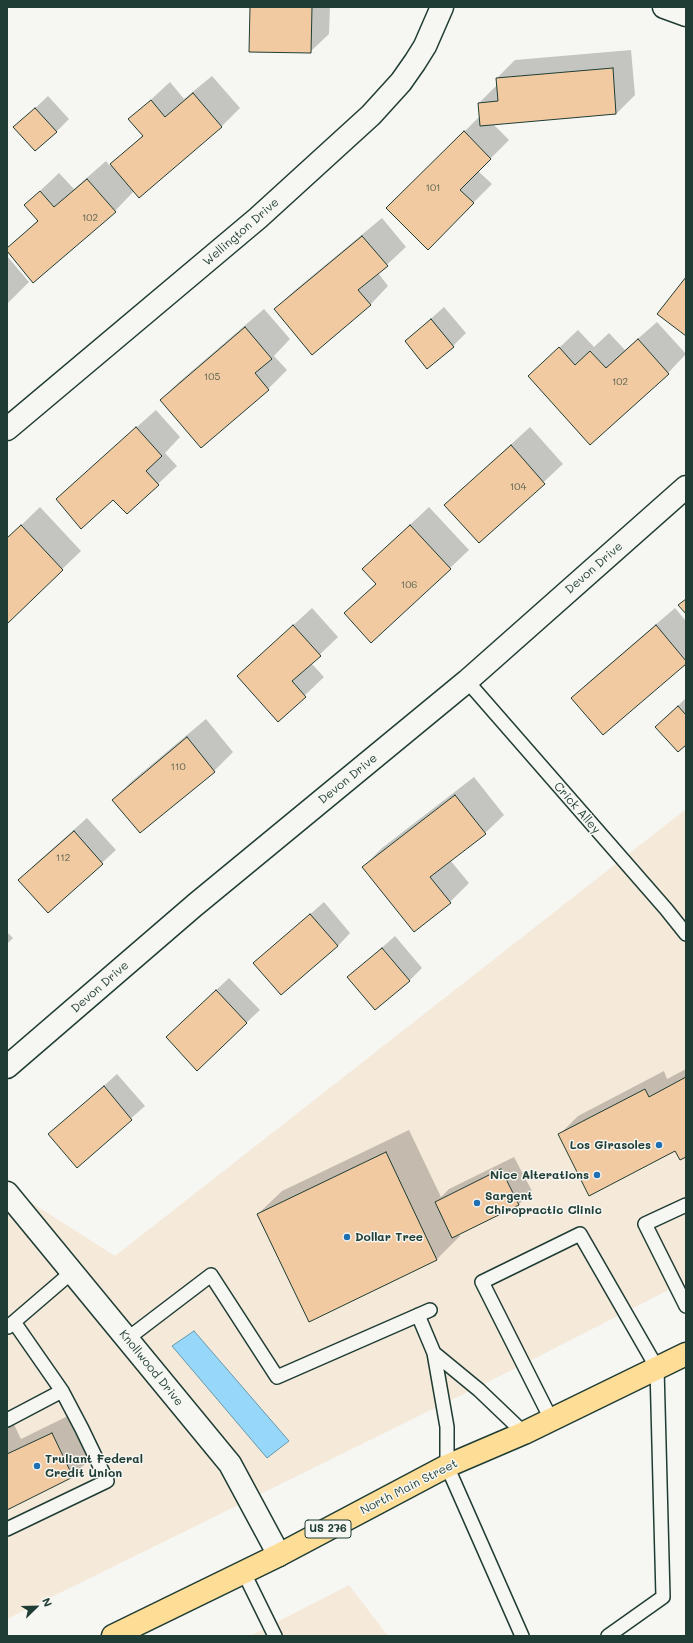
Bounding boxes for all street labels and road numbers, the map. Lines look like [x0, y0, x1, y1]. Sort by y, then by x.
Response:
street label: Wellington Drive [200, 195, 282, 269]
street label: Devon Drive [562, 539, 626, 597]
street label: Devon Drive [316, 751, 380, 807]
street label: Crick Alley [551, 779, 603, 837]
street label: Devon Drive [68, 958, 132, 1016]
street label: Knollwood Drive [116, 1327, 186, 1409]
street label: North Main Street [358, 1456, 460, 1518]
road number: US 276 [305, 1520, 351, 1538]

